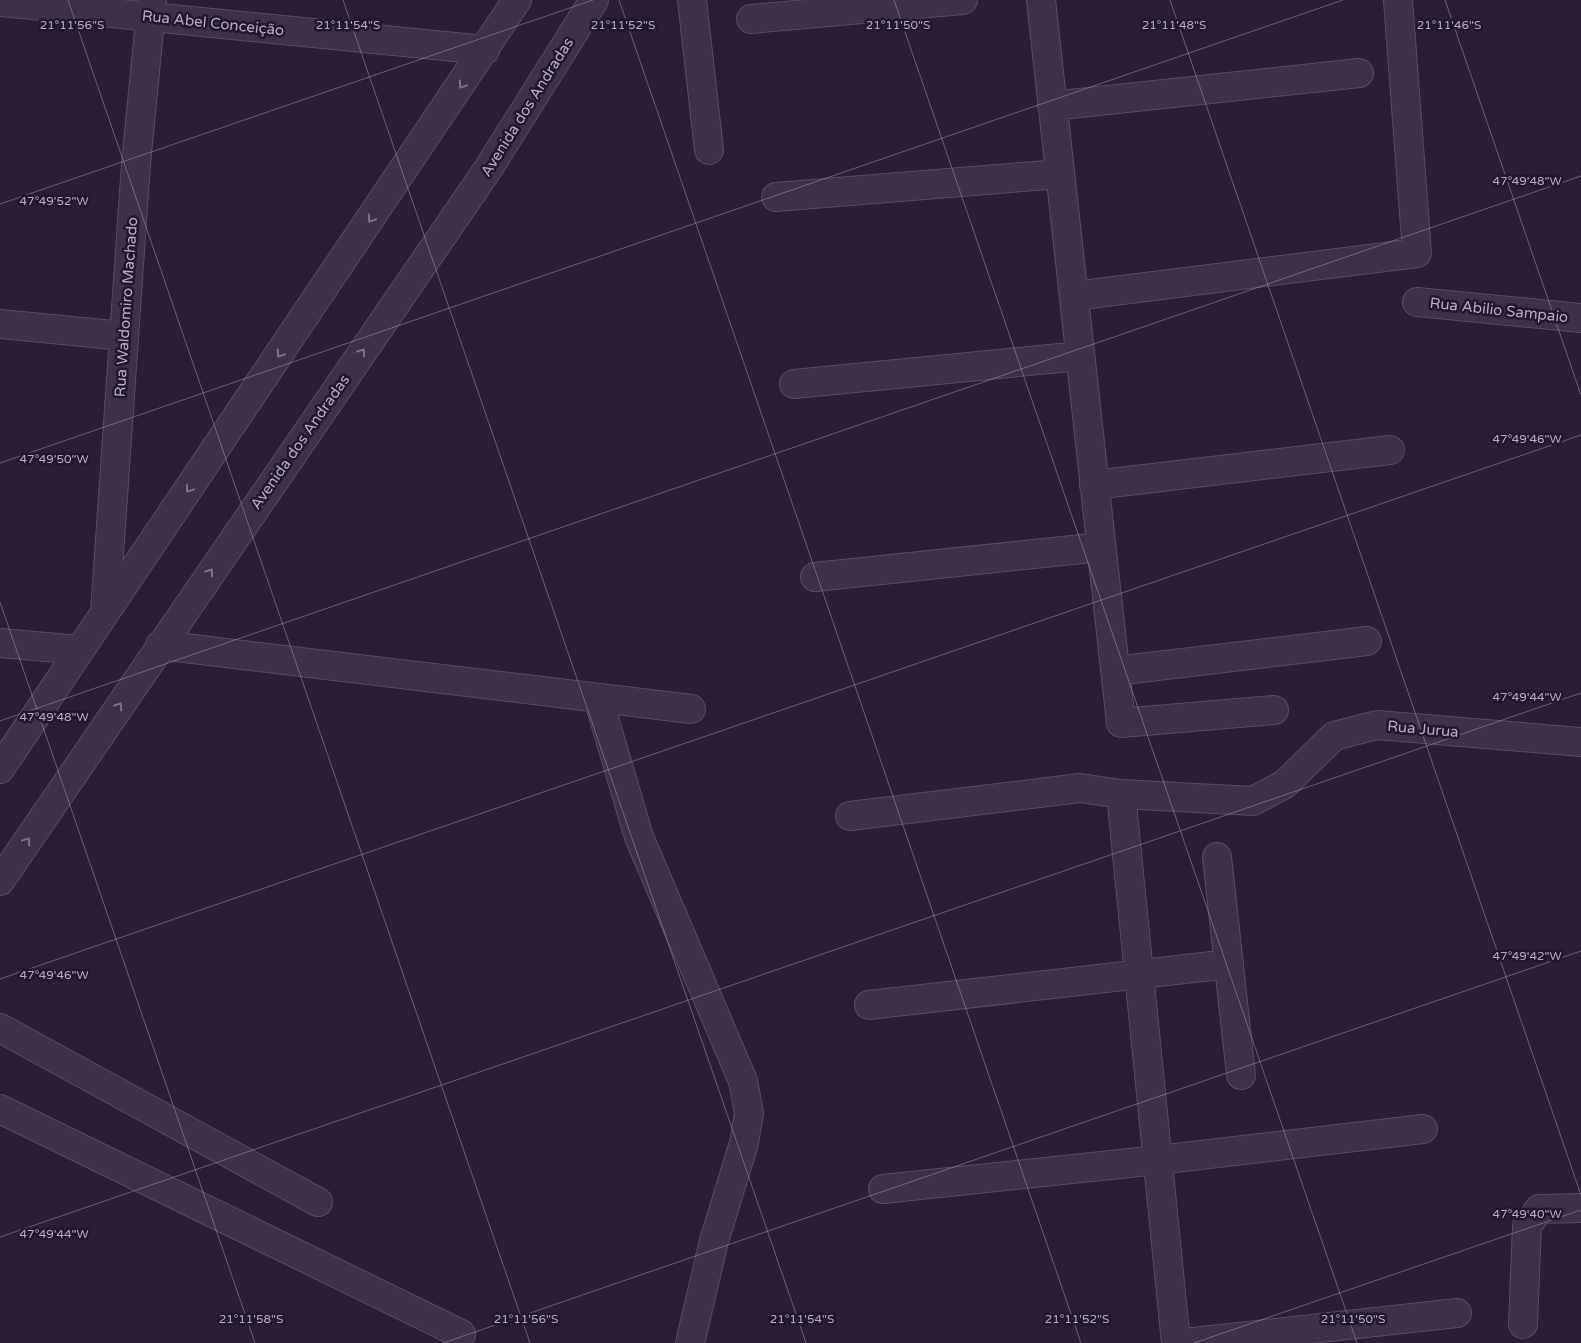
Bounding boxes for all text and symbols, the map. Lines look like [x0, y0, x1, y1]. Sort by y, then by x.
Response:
street label: Rua Abel Conceição [141, 7, 285, 39]
text: 21°11'56"S [40, 18, 104, 32]
text: 21°11'54"S [316, 18, 380, 32]
text: 21°11'52"S [591, 18, 655, 32]
text: 21°11'50"S [866, 18, 930, 32]
text: 21°11'48"S [1142, 18, 1206, 32]
text: 21°11'46"S [1417, 18, 1481, 32]
street label: Avenida dos Andradas [477, 34, 577, 180]
one-way arrow [459, 79, 468, 88]
text: 47°49'48"W [1492, 174, 1562, 188]
text: 47°49'52"W [19, 194, 89, 208]
one-way arrow [368, 214, 377, 223]
street label: Rua Waldomiro Machado [111, 216, 141, 398]
street label: Rua Abilio Sampaio [1429, 294, 1569, 326]
one-way arrow [277, 348, 286, 358]
one-way arrow [356, 348, 365, 358]
street label: Avenida dos Andradas [247, 371, 353, 513]
text: 47°49'46"W [1492, 432, 1562, 446]
text: 47°49'50"W [19, 452, 89, 466]
one-way arrow [186, 483, 195, 493]
one-way arrow [204, 568, 213, 578]
text: 47°49'44"W [1492, 690, 1562, 704]
one-way arrow [113, 702, 122, 712]
text: 47°49'48"W [19, 710, 89, 724]
street label: Rua Jurua [1387, 717, 1459, 741]
one-way arrow [21, 837, 30, 846]
text: 47°49'42"W [1492, 949, 1562, 963]
text: 47°49'46"W [19, 968, 89, 982]
text: 47°49'40"W [1492, 1207, 1562, 1221]
text: 47°49'44"W [19, 1227, 89, 1241]
text: 21°11'58"S [219, 1312, 283, 1326]
text: 21°11'56"S [494, 1312, 558, 1326]
text: 21°11'54"S [770, 1312, 834, 1326]
text: 21°11'52"S [1045, 1312, 1109, 1326]
text: 21°11'50"S [1321, 1312, 1385, 1326]

